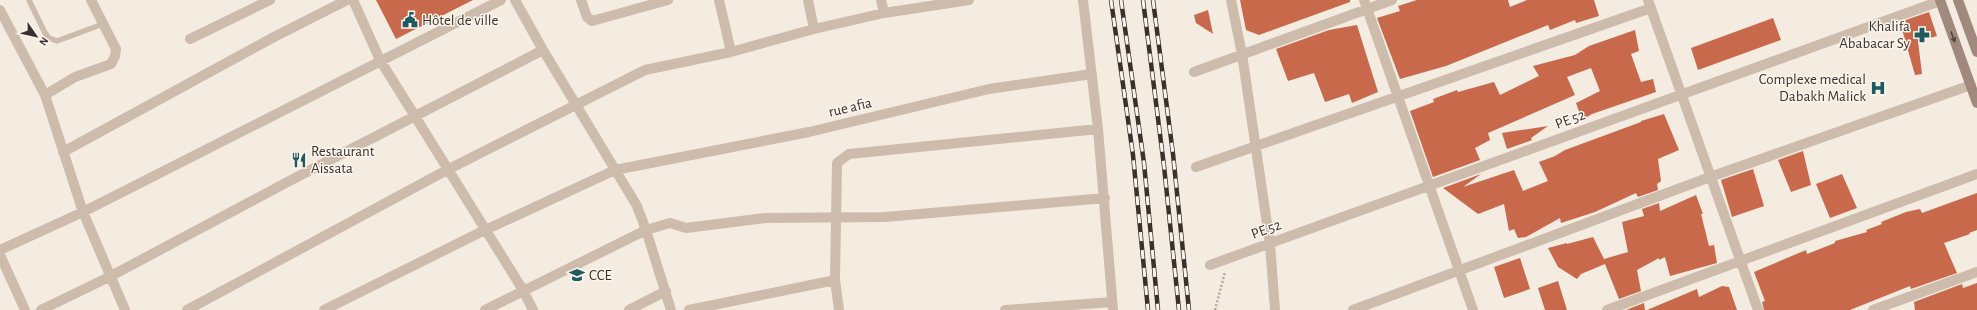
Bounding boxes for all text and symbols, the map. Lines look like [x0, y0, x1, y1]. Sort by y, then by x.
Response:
public building icon: Hôtel de ville [401, 11, 419, 29]
place label: Hôtel de ville [422, 13, 499, 28]
north arrow [16, 16, 56, 56]
place label: Khalifa Ababacar Sy [1839, 19, 1911, 51]
pharmacy icon: Khalifa Ababacar Sy [1913, 26, 1931, 44]
one-way arrow [1951, 31, 1957, 43]
text: N [37, 35, 51, 48]
place label: Complexe medical Dabakh Malick [1759, 72, 1866, 104]
hospital icon: Complexe medical Dabakh Malick [1869, 79, 1887, 97]
street label: rue afia [827, 95, 873, 120]
street label: PE 52 [1553, 107, 1587, 132]
place label: Restaurant Aissata [311, 144, 375, 176]
restaurant icon: Restaurant Aissata [290, 151, 308, 169]
street label: PE 52 [1249, 217, 1283, 242]
school or university icon: CCE [568, 266, 586, 284]
place label: CCE [589, 268, 612, 283]

